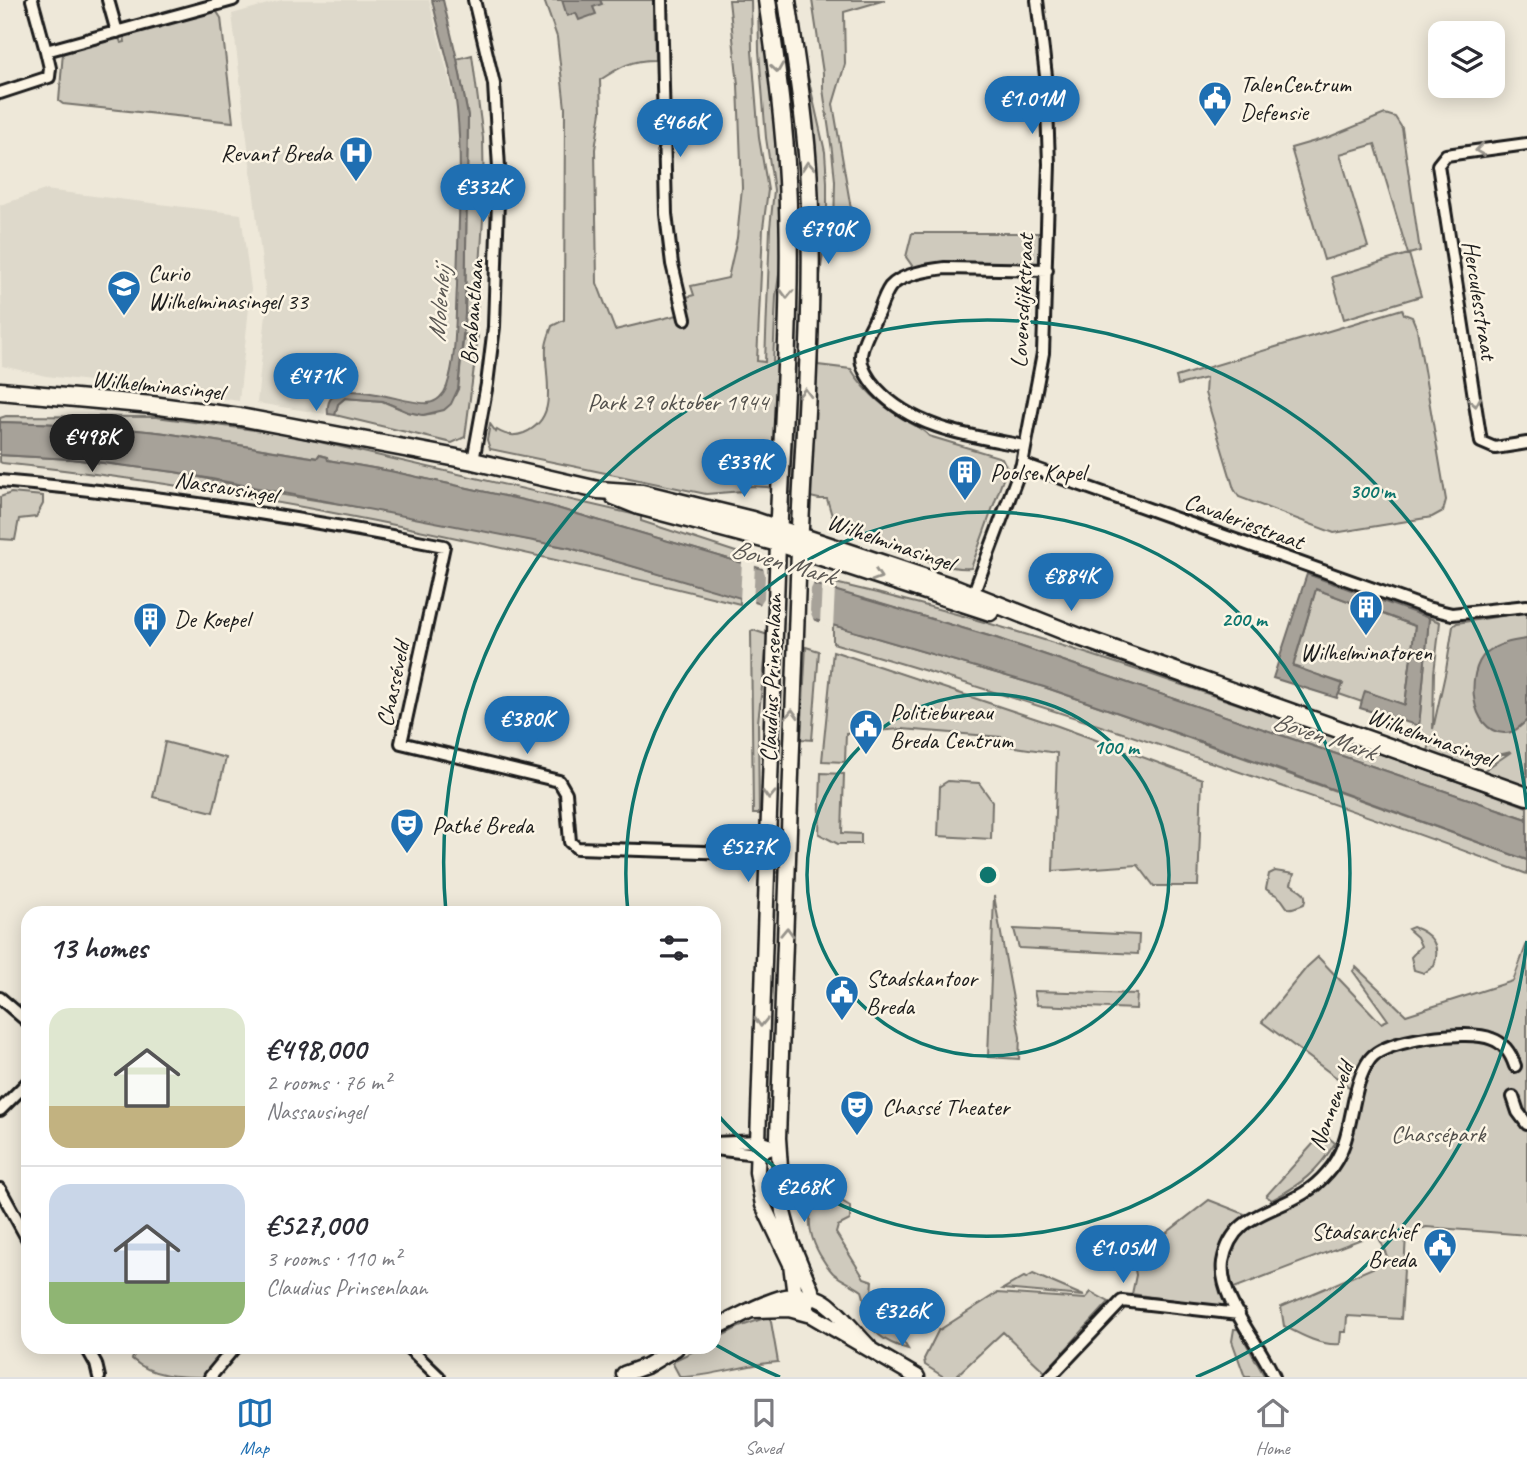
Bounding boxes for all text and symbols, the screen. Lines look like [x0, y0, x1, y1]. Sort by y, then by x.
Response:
map controls [1428, 21, 1505, 98]
button: layers [1428, 21, 1505, 98]
one-way arrow [769, 62, 784, 73]
place label: TalenCentrum Defensie [1240, 69, 1352, 127]
pin: €1.01M [975, 76, 1089, 136]
public building icon: TalenCentrum Defensie [1196, 79, 1234, 128]
text: €1.01M [1001, 84, 1063, 113]
pin: €466K [631, 100, 729, 159]
text: €466K [653, 107, 707, 136]
hospital icon: Revant Breda [337, 134, 375, 183]
place label: Revant Breda [221, 138, 333, 168]
one-way arrow [1475, 143, 1486, 158]
one-way arrow [801, 160, 816, 171]
pin: €332K [434, 164, 532, 224]
text: €332K [456, 172, 510, 201]
pin: €790K [779, 206, 877, 266]
text: €790K [802, 214, 854, 243]
street label: Lovensdijkstraat [1004, 231, 1041, 369]
street label: Herculesstraat [1456, 238, 1505, 364]
street label: Brabantlaan [453, 257, 491, 366]
place label: Curio Wilhelminasingel 33 [148, 258, 310, 316]
water label: Molenleij [420, 259, 459, 343]
school or university icon: Curio Wilhelminasingel 33 [105, 268, 143, 317]
one-way arrow [780, 289, 795, 300]
pin: €471K [267, 354, 365, 413]
text: €471K [290, 361, 343, 390]
street label: Wilhelminasingel [91, 363, 229, 407]
park label: Park 29 oktober 1944 [588, 387, 771, 417]
one-way arrow [798, 388, 813, 399]
one-way arrow [1467, 396, 1482, 408]
pin: €498K [43, 414, 141, 474]
text: €498K [66, 422, 118, 451]
pin: €339K [695, 440, 793, 499]
text: €339K [718, 447, 770, 476]
building icon: Poolse Kapel [946, 453, 984, 502]
place label: Poolse Kapel [990, 457, 1090, 487]
street label: Nassausingel [172, 464, 283, 511]
text: 300 m [1349, 478, 1397, 504]
street label: Cavaleriestraat [1180, 486, 1310, 557]
street label: Wilhelminasingel [824, 506, 962, 579]
water label: Boven Mark [727, 532, 843, 594]
pin: €884K [1022, 554, 1120, 613]
text: €884K [1044, 561, 1098, 590]
one-way arrow [871, 568, 883, 582]
building icon: Wilhelminatoren [1347, 588, 1385, 637]
street label: Claudius Prinsenlaan [753, 592, 789, 763]
building icon: De Koepel [131, 600, 169, 649]
place label: De Koepel [174, 604, 254, 634]
text: 200 m [1221, 606, 1269, 632]
street label: Chasséveld [369, 635, 417, 729]
place label: Wilhelminatoren [1300, 637, 1432, 667]
pin: €380K [478, 696, 576, 756]
place label: Politiebureau Breda Centrum [890, 697, 1013, 755]
street label: Wilhelminasingel [1364, 700, 1502, 775]
text: €380K [500, 704, 554, 733]
water label: Boven Mark [1268, 704, 1384, 769]
public building icon: Politiebureau Breda Centrum [847, 707, 885, 756]
one-way arrow [785, 708, 800, 719]
text: 100 m [1093, 734, 1141, 760]
one-way arrow [761, 790, 776, 801]
theatre icon: Pathé Breda [388, 806, 426, 855]
place label: Pathé Breda [432, 810, 534, 840]
pin: €527K [699, 824, 797, 884]
text: €527K [722, 832, 774, 861]
centre of rings [976, 863, 1000, 887]
one-way arrow [779, 926, 794, 937]
text: 13 homes [49, 929, 147, 967]
icon: filters [655, 929, 693, 967]
place label: Stadskantoor Breda [866, 963, 979, 1021]
public building icon: Stadskantoor Breda [823, 973, 861, 1022]
one-way arrow [753, 1017, 768, 1028]
text: €498,000 [266, 1030, 366, 1068]
icon: home [105, 1036, 189, 1120]
street label: Nonnenveld [1301, 1054, 1362, 1154]
text: 2 rooms · 76 m² [266, 1068, 390, 1097]
theatre icon: Chassé Theater [838, 1088, 876, 1137]
place label: Chassé Theater [882, 1092, 1012, 1122]
text: Nassausingel [266, 1097, 365, 1126]
park label: Chassépark [1391, 1119, 1487, 1149]
pin: €268K [755, 1164, 853, 1224]
text: €268K [777, 1172, 831, 1201]
text: €527,000 [266, 1206, 366, 1244]
icon: home [105, 1212, 189, 1296]
place label: Stadsarchief Breda [1311, 1216, 1421, 1274]
pin: €1.05M [1066, 1226, 1180, 1285]
public building icon: Stadsarchief Breda [1421, 1226, 1459, 1275]
text: €1.05M [1092, 1233, 1154, 1262]
text: 3 rooms · 110 m² [266, 1244, 401, 1273]
text: Claudius Prinsenlaan [266, 1273, 427, 1302]
pin: €326K [853, 1288, 951, 1348]
text: €326K [875, 1296, 929, 1325]
tab: Map [236, 1394, 274, 1460]
tab: Saved [745, 1394, 783, 1460]
tab: Home [1254, 1394, 1292, 1460]

